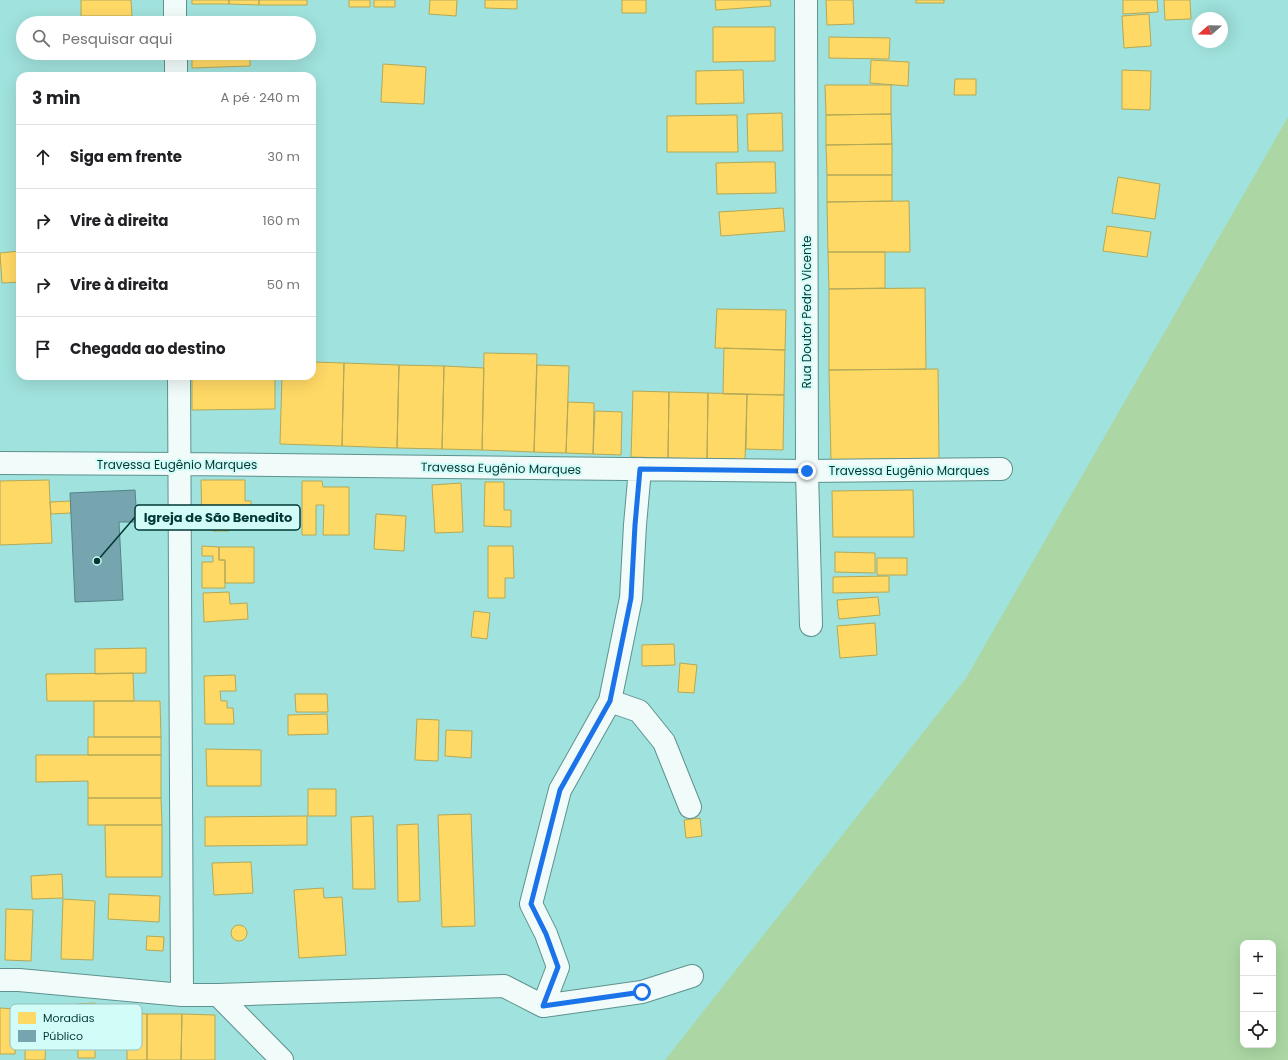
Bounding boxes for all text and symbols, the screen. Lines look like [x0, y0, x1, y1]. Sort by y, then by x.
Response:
north arrow [1192, 12, 1228, 48]
search box [16, 16, 316, 60]
icon: search [30, 27, 52, 49]
text: Pesquisar aqui [62, 28, 172, 49]
text: 3 min [32, 86, 80, 110]
text: A pé · 240 m [221, 88, 300, 107]
icon: ahead [32, 146, 54, 168]
text: Siga em frente [70, 146, 182, 167]
text: 30 m [267, 147, 300, 166]
icon: right [32, 210, 54, 232]
text: Vire à direita [70, 210, 169, 231]
text: 160 m [263, 211, 300, 230]
street label: Rua Doutor Pedro Vicente [798, 235, 815, 389]
icon: right [32, 274, 54, 296]
text: Vire à direita [70, 274, 169, 295]
text: 50 m [267, 275, 300, 294]
icon: arrive [32, 338, 54, 360]
text: Chegada ao destino [70, 338, 226, 359]
street label: Travessa Eugênio Marques [97, 456, 257, 473]
street label: Travessa Eugênio Marques [421, 458, 581, 478]
route end [798, 462, 816, 480]
street label: Travessa Eugênio Marques [829, 462, 989, 479]
callout: Igreja de São Benedito [135, 505, 300, 530]
text: Igreja de São Benedito [144, 508, 292, 527]
map controls [1240, 940, 1276, 1048]
button: + [1240, 940, 1276, 976]
button: − [1240, 976, 1276, 1012]
route start [633, 983, 651, 1001]
legend [10, 1004, 142, 1050]
text: Moradias [43, 1010, 95, 1026]
button: locate [1240, 1012, 1276, 1048]
text: Público [43, 1028, 83, 1044]

